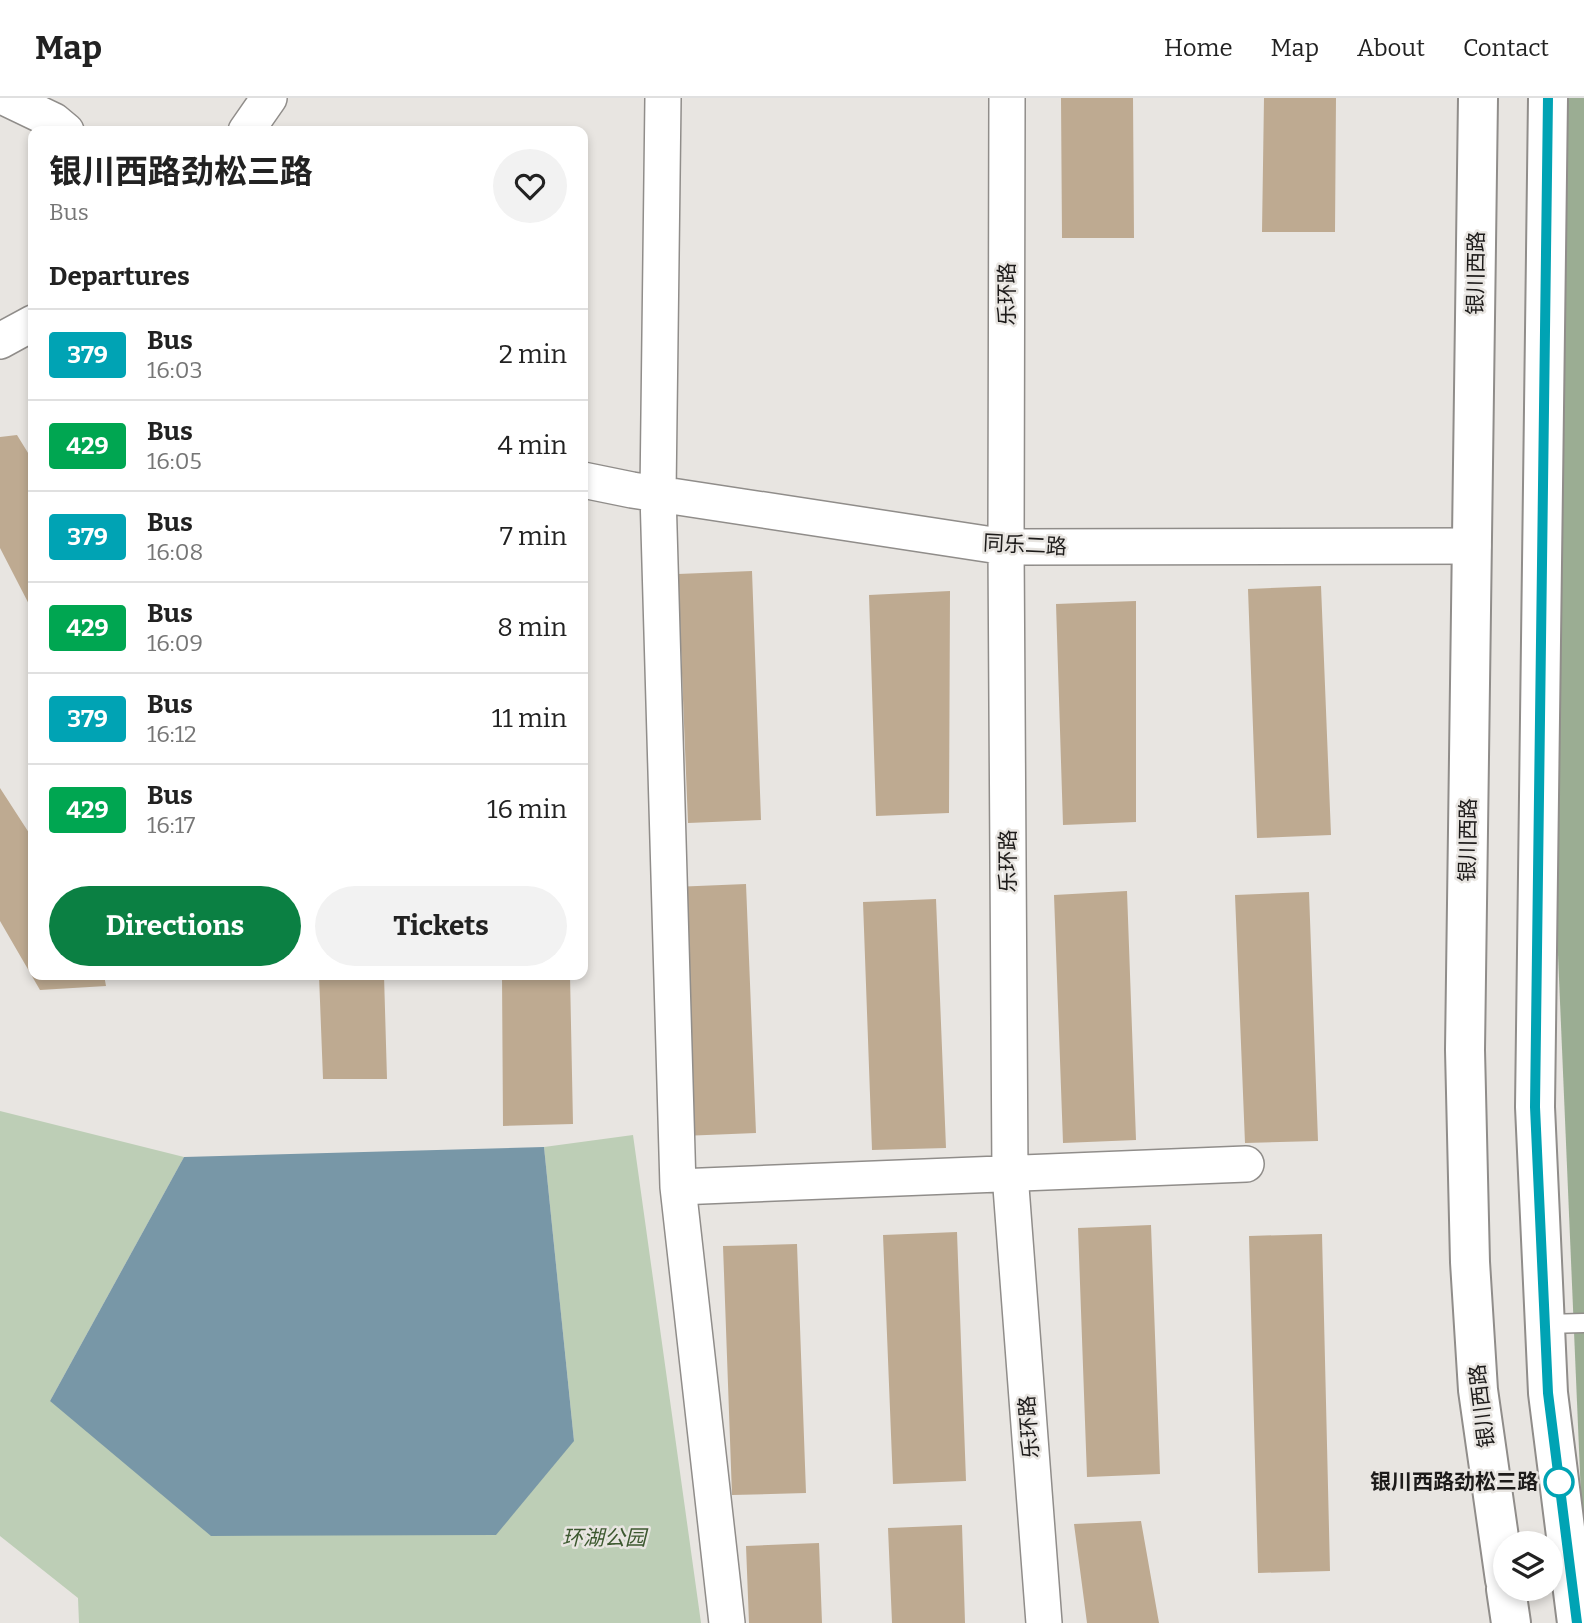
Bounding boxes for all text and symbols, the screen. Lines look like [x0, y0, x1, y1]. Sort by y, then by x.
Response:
text: Map [35, 28, 102, 68]
text: Home [1164, 34, 1233, 62]
text: Map [1271, 34, 1319, 62]
text: About [1357, 34, 1425, 62]
text: Contact [1463, 34, 1549, 62]
button: heart [493, 149, 567, 223]
text: 银川西路劲松三路 [49, 152, 313, 192]
text: Bus [49, 198, 89, 226]
street label: 银川西路 [1462, 231, 1490, 315]
text: Departures [49, 261, 190, 292]
street label: 乐环路 [994, 263, 1020, 326]
text: Bus [147, 325, 193, 356]
text: 2 min [499, 339, 567, 370]
text: 379 [67, 341, 108, 369]
text: 16:03 [147, 356, 203, 384]
text: Bus [147, 416, 193, 447]
text: 4 min [498, 430, 567, 461]
text: 429 [66, 432, 109, 460]
text: 16:05 [147, 447, 202, 475]
text: Bus [147, 507, 193, 538]
text: 7 min [500, 521, 567, 552]
text: 379 [67, 523, 108, 551]
street label: 同乐二路 [982, 530, 1068, 560]
text: 16:08 [147, 538, 203, 566]
text: Bus [147, 598, 193, 629]
text: 8 min [497, 612, 567, 643]
text: 429 [66, 614, 109, 642]
text: 16:09 [147, 629, 203, 657]
text: Bus [147, 689, 193, 720]
text: 11 min [492, 703, 567, 734]
text: 379 [67, 705, 108, 733]
text: 16:12 [147, 720, 197, 748]
text: Bus [147, 780, 193, 811]
text: 16 min [487, 794, 567, 825]
text: 429 [66, 796, 109, 824]
street label: 银川西路 [1454, 798, 1482, 882]
text: 16:17 [147, 811, 195, 839]
street label: 乐环路 [995, 830, 1021, 893]
button: Directions [49, 886, 301, 966]
button: Tickets [315, 886, 567, 966]
street label: 银川西路 [1464, 1363, 1500, 1449]
street label: 乐环路 [1014, 1395, 1044, 1459]
marker: 银川西路劲松三路 [1544, 1467, 1574, 1497]
place label: 银川西路劲松三路 [1370, 1469, 1538, 1495]
park label: 环湖公园 [562, 1525, 649, 1551]
map controls [1493, 1531, 1563, 1601]
button: layers [1493, 1531, 1563, 1601]

